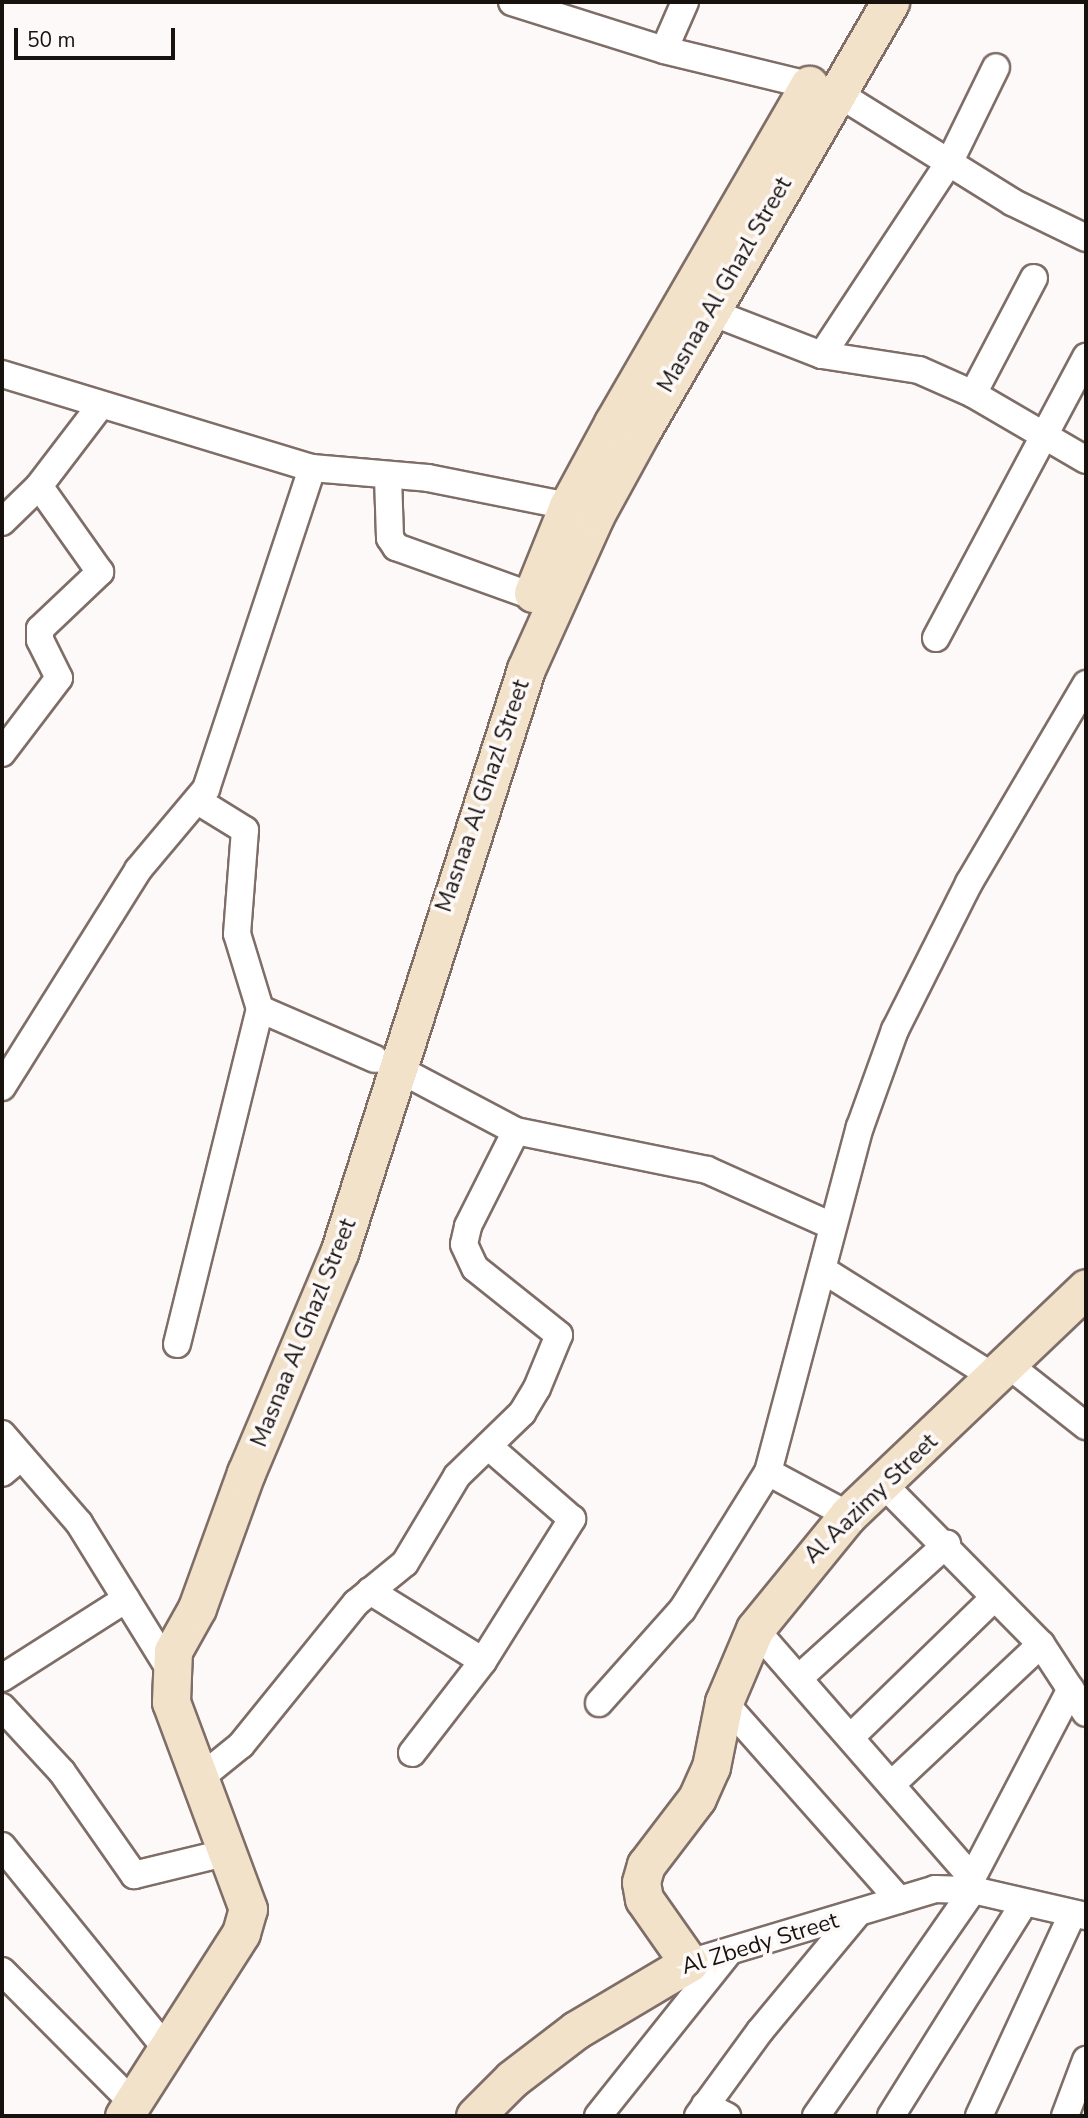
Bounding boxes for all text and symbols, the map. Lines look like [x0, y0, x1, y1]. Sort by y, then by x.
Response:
scale bar [18, 14, 178, 58]
text: 50 m [27, 26, 76, 54]
street label: Masnaa Al Ghazl Street [652, 173, 798, 397]
street label: Masnaa Al Ghazl Street [430, 676, 536, 916]
street label: Masnaa Al Ghazl Street [246, 1215, 362, 1451]
street label: Al Aazimy Street [799, 1428, 943, 1570]
street label: Al Zbedy Street [678, 1907, 842, 1981]

